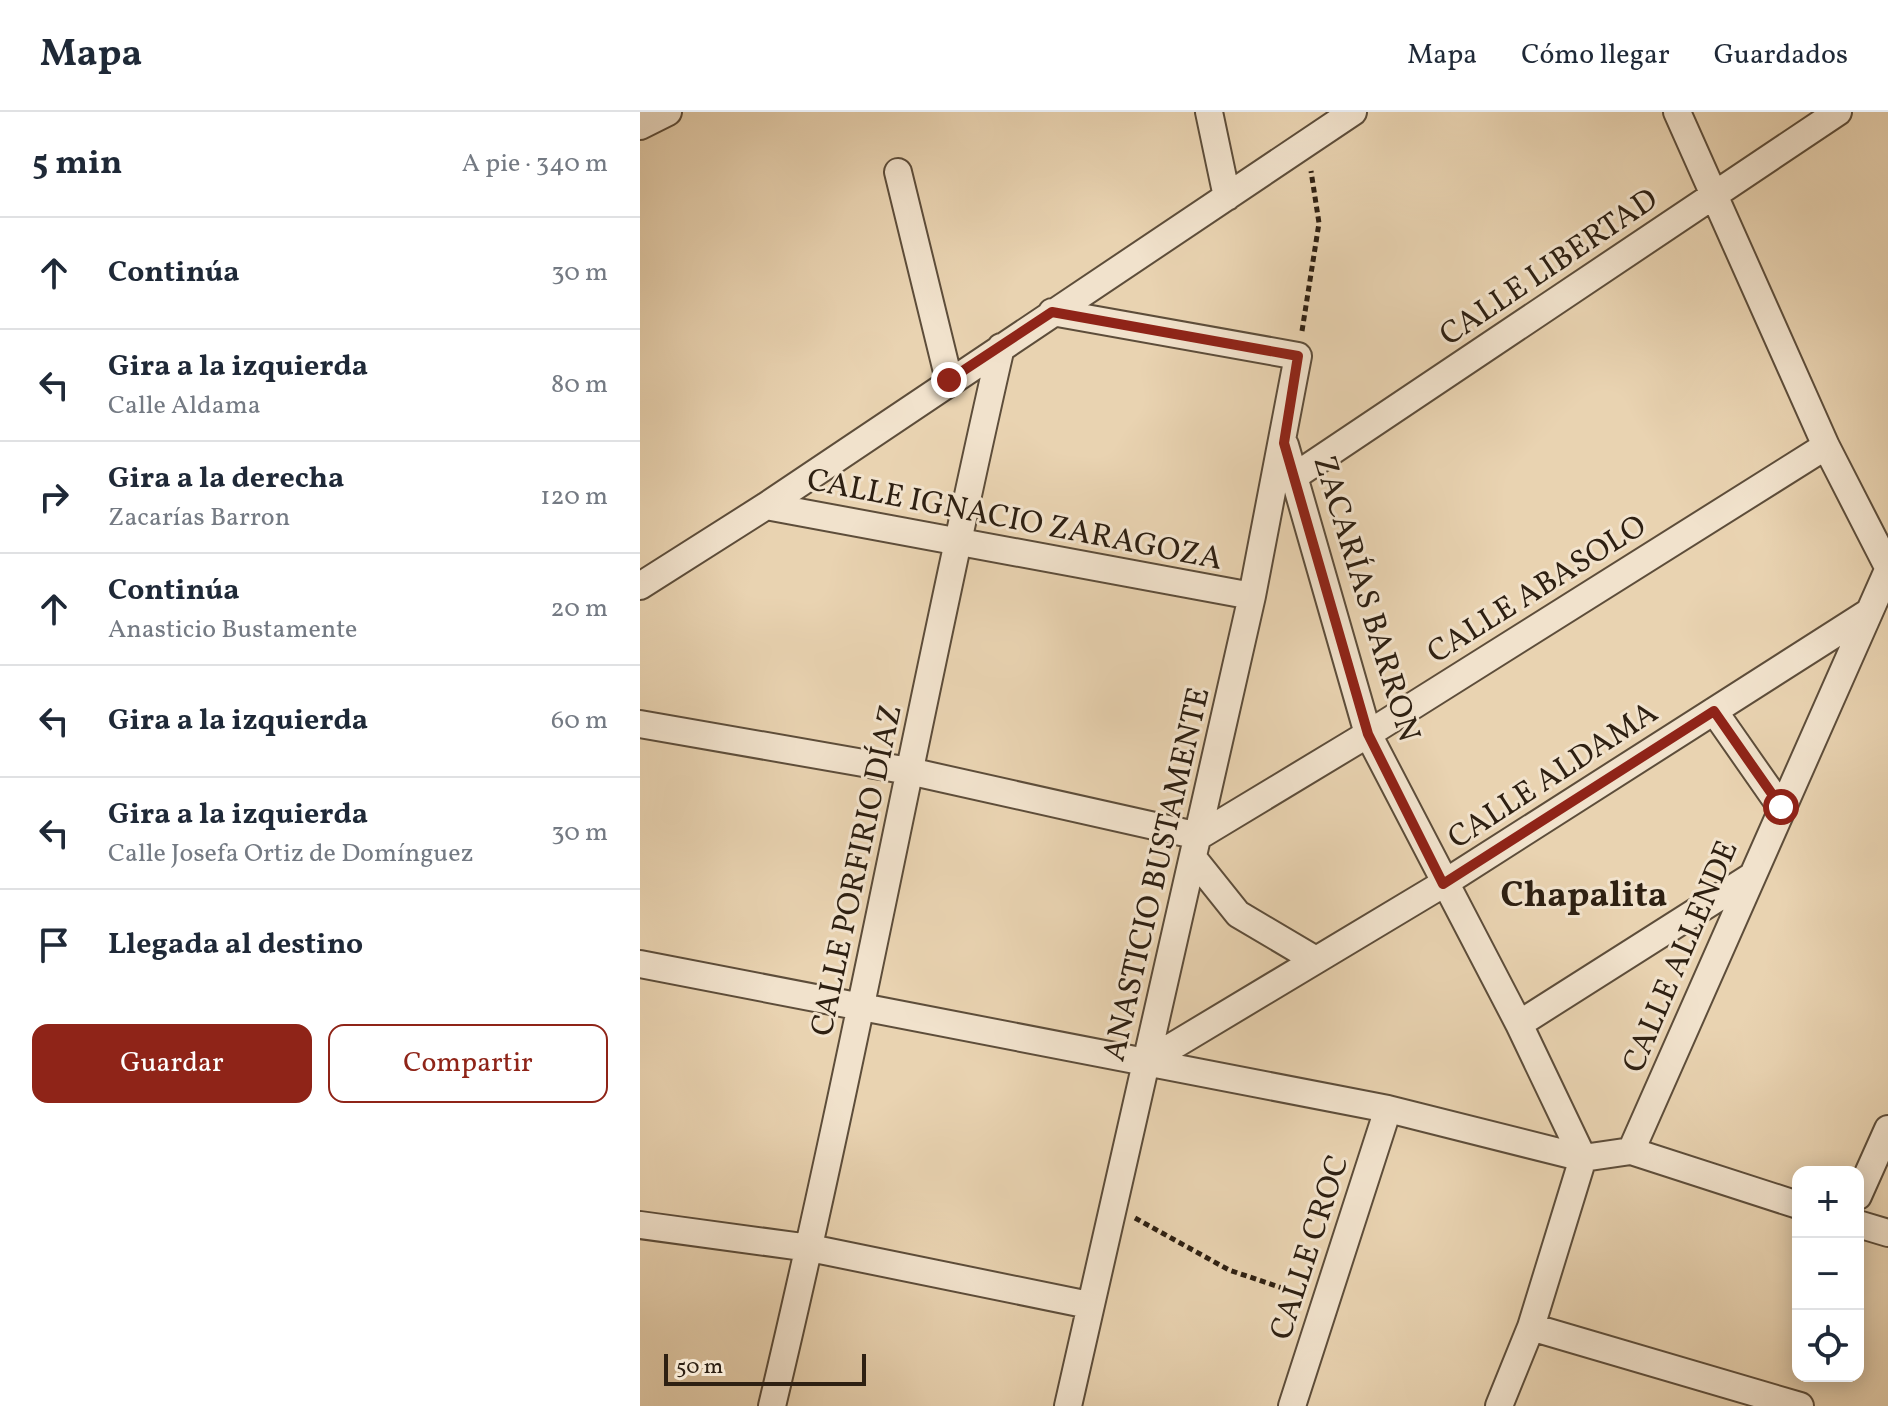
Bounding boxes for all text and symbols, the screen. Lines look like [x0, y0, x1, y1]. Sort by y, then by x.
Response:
text: Mapa [40, 29, 142, 82]
text: Mapa [1407, 36, 1477, 75]
text: Cómo llegar [1521, 36, 1670, 75]
text: Guardados [1714, 36, 1848, 75]
text: 5 min [32, 141, 122, 188]
text: A pie · 340 m [462, 146, 608, 182]
street label: CALLE LIBERTAD [1432, 179, 1668, 358]
icon: ahead [32, 251, 76, 295]
text: Continúa [108, 252, 240, 294]
text: 30 m [551, 255, 608, 291]
text: Gira a la izquierda [108, 346, 368, 388]
route end [931, 362, 967, 398]
icon: left [32, 363, 76, 407]
text: 80 m [551, 367, 608, 403]
text: Calle Aldama [108, 388, 261, 424]
street label: ZACARÍAS BARRON [1301, 450, 1430, 747]
text: Gira a la derecha [108, 458, 344, 500]
street label: CALLE IGNACIO ZARAGOZA [803, 459, 1226, 583]
icon: right [32, 475, 76, 519]
text: 120 m [540, 479, 608, 515]
text: Zacarías Barron [108, 500, 290, 536]
street label: CALLE ABASOLO [1420, 505, 1656, 676]
text: Continúa [108, 570, 240, 612]
icon: ahead [32, 587, 76, 631]
text: 20 m [550, 591, 608, 627]
text: Anasticio Bustamente [108, 612, 357, 648]
street label: ANASTICIO BUSTAMENTE [1093, 683, 1222, 1066]
street label: CALLE ALDAMA [1440, 692, 1667, 861]
icon: left [32, 699, 76, 743]
text: Gira a la izquierda [108, 700, 368, 742]
street label: CALLE PORFIRIO DÍAZ [801, 701, 915, 1040]
text: 60 m [551, 703, 608, 739]
route start [1763, 789, 1799, 825]
text: Gira a la izquierda [108, 794, 368, 836]
icon: left [32, 811, 76, 855]
text: 30 m [551, 815, 608, 851]
street label: CALLE ALLENDE [1613, 834, 1751, 1080]
text: Calle Josefa Ortiz de Domínguez [108, 836, 474, 872]
district label: Chapalita [1501, 872, 1667, 922]
icon: arrive [32, 923, 76, 967]
text: Llegada al destino [108, 924, 363, 966]
button: Guardar [32, 1024, 312, 1103]
button: Compartir [328, 1024, 608, 1103]
street label: CALLE CROC [1260, 1150, 1361, 1346]
map controls [1792, 1166, 1864, 1382]
button: + [1792, 1166, 1864, 1238]
button: − [1792, 1238, 1864, 1310]
button: locate [1792, 1310, 1864, 1382]
scale bar [664, 1350, 866, 1386]
text: 50 m [676, 1352, 723, 1383]

